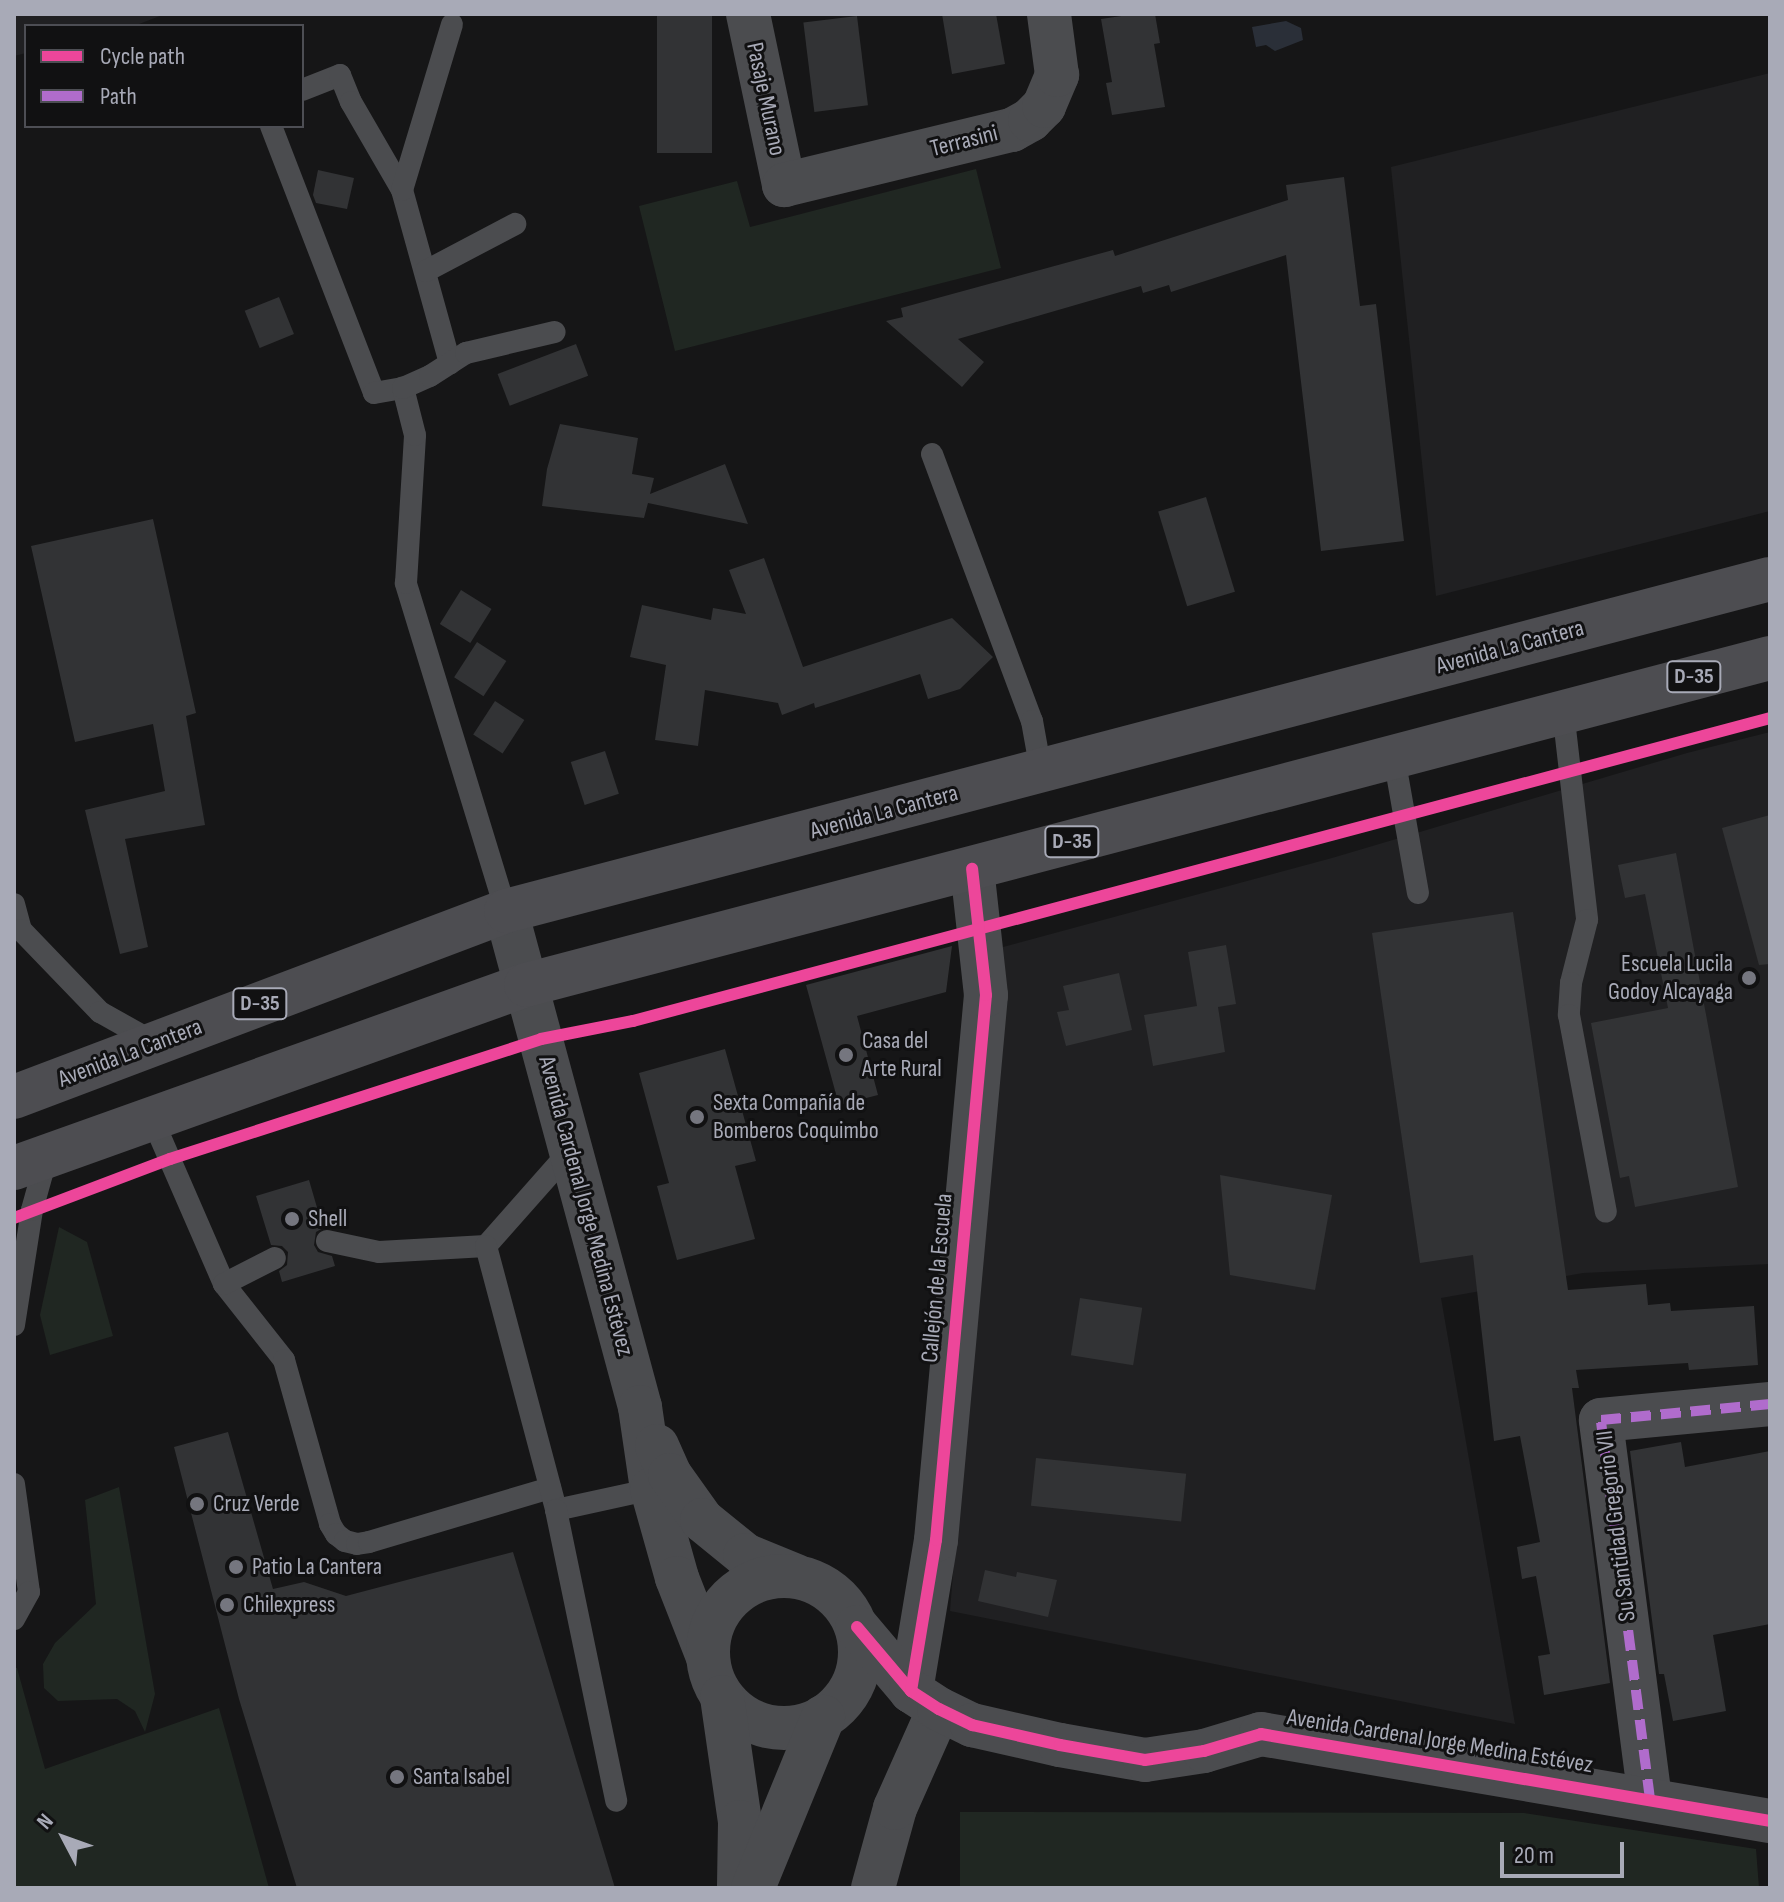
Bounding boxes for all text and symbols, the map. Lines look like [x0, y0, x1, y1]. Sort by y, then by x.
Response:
legend [24, 24, 304, 128]
street label: Pasaje Murano [740, 40, 792, 158]
text: Cycle path [100, 42, 185, 71]
text: Path [100, 82, 137, 111]
street label: Terrasini [927, 119, 1001, 163]
street label: Avenida La Cantera [1433, 613, 1587, 681]
road number: D-35 [1666, 659, 1722, 695]
street label: Avenida La Cantera [807, 778, 961, 846]
road number: D-35 [1044, 824, 1100, 860]
place label: Escuela Lucila Godoy Alcayaga [1608, 950, 1733, 1006]
marker: Escuela Lucila Godoy Alcayaga [1740, 969, 1758, 987]
road number: D-35 [232, 986, 288, 1022]
street label: Avenida La Cantera [54, 1012, 206, 1094]
place label: Casa del Arte Rural [862, 1027, 942, 1083]
marker: Casa del Arte Rural [837, 1046, 855, 1064]
street label: Avenida Cardenal Jorge Medina Estévez [532, 1053, 640, 1359]
place label: Sexta Compañía de Bomberos Coquimbo [713, 1089, 879, 1145]
marker: Sexta Compañía de Bomberos Coquimbo [688, 1108, 706, 1126]
street label: Callejón de la Escuela [915, 1192, 959, 1364]
place label: Shell [308, 1205, 347, 1233]
marker: Shell [283, 1210, 301, 1228]
street label: Su Santidad Gregorio VII [1590, 1429, 1642, 1623]
place label: Cruz Verde [213, 1490, 300, 1518]
marker: Cruz Verde [188, 1495, 206, 1513]
place label: Patio La Cantera [252, 1553, 382, 1581]
marker: Patio La Cantera [227, 1558, 245, 1576]
place label: Chilexpress [243, 1591, 335, 1619]
marker: Chilexpress [218, 1596, 236, 1614]
street label: Avenida Cardenal Jorge Medina Estévez [1285, 1703, 1595, 1779]
place label: Santa Isabel [413, 1763, 510, 1791]
marker: Santa Isabel [388, 1768, 406, 1786]
north arrow [24, 1798, 104, 1878]
text: N [31, 1809, 60, 1835]
scale bar [1504, 1826, 1628, 1876]
text: 20 m [1514, 1841, 1554, 1870]

